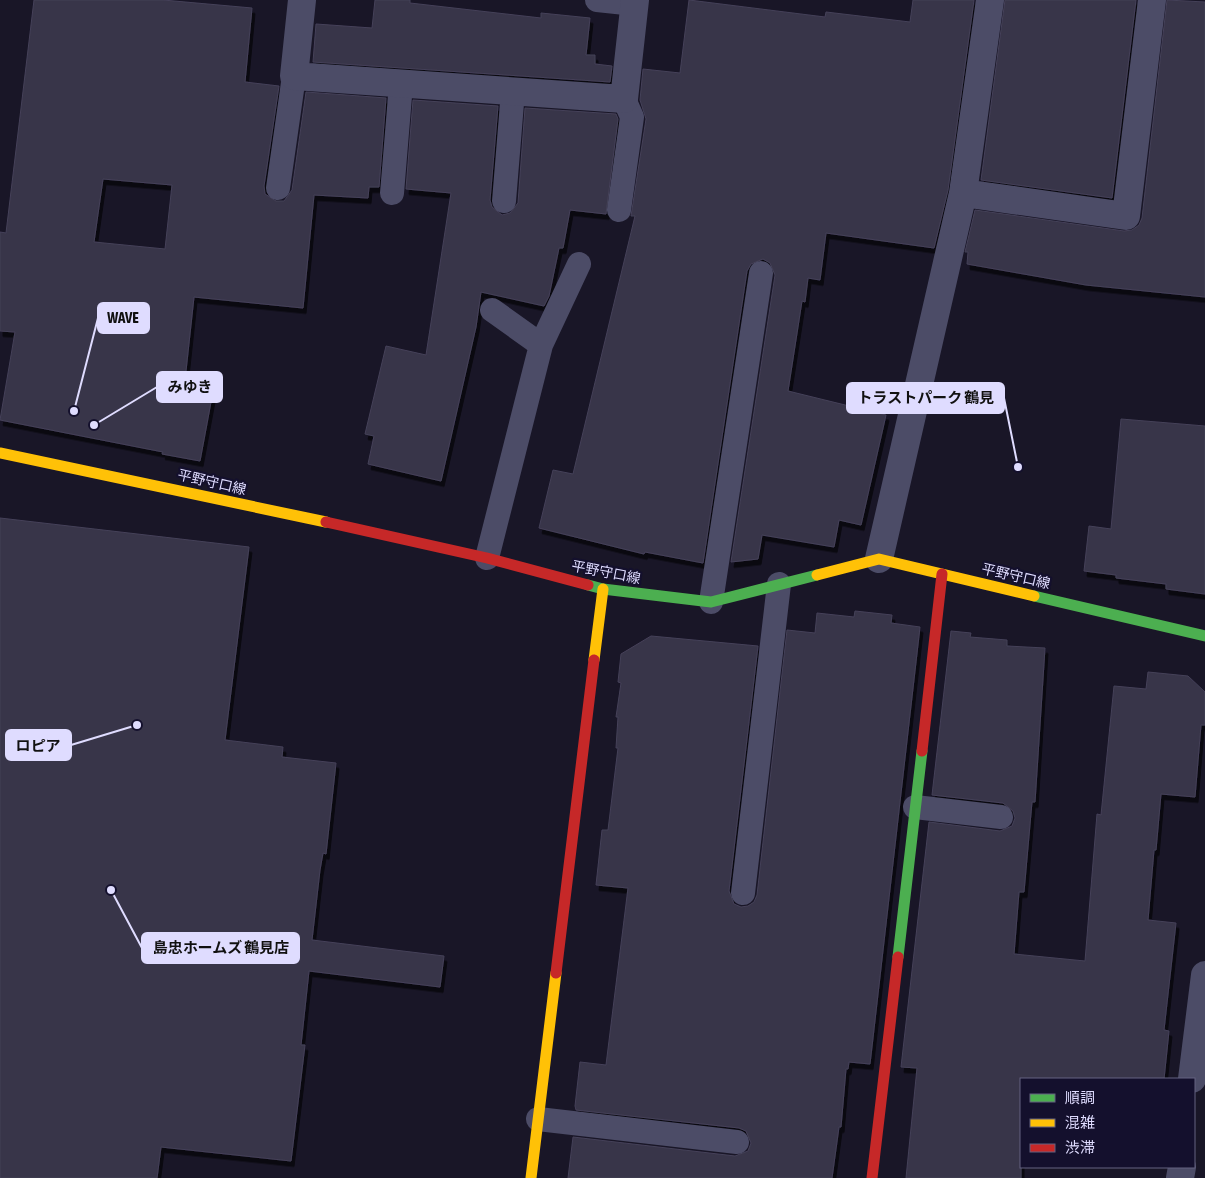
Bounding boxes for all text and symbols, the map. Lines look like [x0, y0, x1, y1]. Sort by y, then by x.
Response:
callout: WAVE [98, 303, 149, 333]
text: WAVE [106, 309, 139, 326]
callout: みゆき [157, 372, 222, 402]
text: みゆき [167, 378, 213, 395]
callout: トラストパーク 鶴見 [847, 383, 1004, 413]
text: トラストパーク 鶴見 [858, 389, 994, 406]
street label: 平野守口線 [176, 466, 248, 498]
street label: 平野守口線 [570, 557, 642, 587]
street label: 平野守口線 [980, 560, 1052, 592]
callout: ロピア [6, 730, 71, 760]
text: ロピア [15, 737, 61, 754]
callout: 島忠ホームズ 鶴見店 [142, 933, 299, 963]
text: 島忠ホームズ 鶴見店 [153, 939, 289, 956]
legend [1020, 1078, 1195, 1168]
text: 順調 [1065, 1089, 1095, 1106]
text: 混雑 [1065, 1114, 1095, 1131]
text: 渋滞 [1065, 1139, 1095, 1156]

